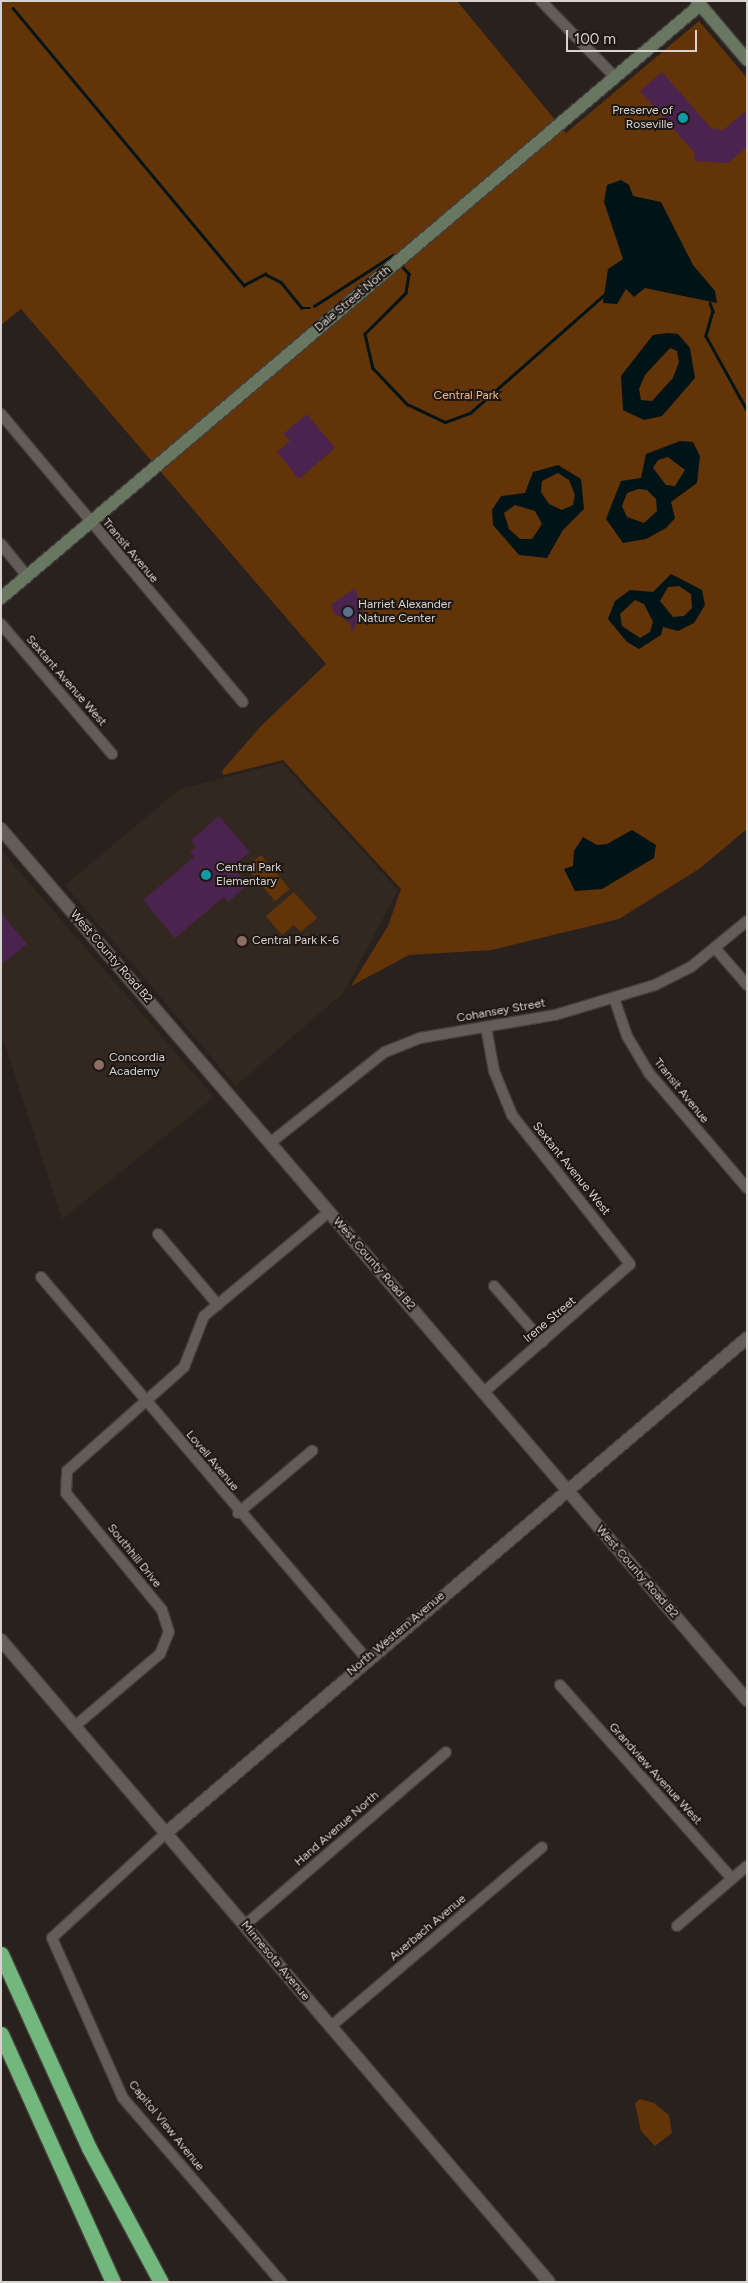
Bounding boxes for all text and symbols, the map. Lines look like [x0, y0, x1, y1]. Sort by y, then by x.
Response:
scale bar [568, 20, 699, 52]
text: 100 m [574, 30, 616, 48]
place label: Preserve of Roseville [612, 104, 673, 132]
marker: Preserve of Roseville [677, 112, 689, 124]
street label: Dale Street North [312, 263, 394, 335]
park label: Central Park [433, 389, 499, 403]
street label: Transit Avenue [99, 516, 161, 586]
place label: Harriet Alexander Nature Center [358, 598, 451, 626]
marker: Harriet Alexander Nature Center [342, 606, 354, 618]
street label: Sextant Avenue West [23, 633, 109, 729]
place label: Central Park Elementary [216, 861, 281, 889]
marker: Central Park Elementary [200, 869, 212, 881]
street label: West County Road B2 [67, 908, 155, 1006]
place label: Central Park K-6 [252, 934, 339, 948]
marker: Central Park K-6 [236, 935, 248, 947]
street label: Cohansey Street [455, 996, 547, 1026]
place label: Concordia Academy [109, 1051, 165, 1079]
street label: Transit Avenue [650, 1056, 712, 1126]
marker: Concordia Academy [93, 1059, 105, 1071]
street label: Sextant Avenue West [529, 1120, 613, 1218]
street label: West County Road B2 [330, 1215, 418, 1313]
street label: Irene Street [521, 1294, 579, 1346]
street label: Lovell Avenue [183, 1428, 241, 1494]
street label: Southhill Drive [104, 1521, 164, 1591]
street label: West County Road B2 [593, 1523, 681, 1621]
street label: North Western Avenue [344, 1589, 448, 1679]
street label: Grandview Avenue West [605, 1720, 705, 1828]
street label: Hand Avenue North [292, 1788, 382, 1870]
street label: Auerbach Avenue [387, 1892, 469, 1964]
street label: Minnesota Avenue [237, 1918, 313, 2004]
street label: Capitol View Avenue [125, 2078, 207, 2174]

